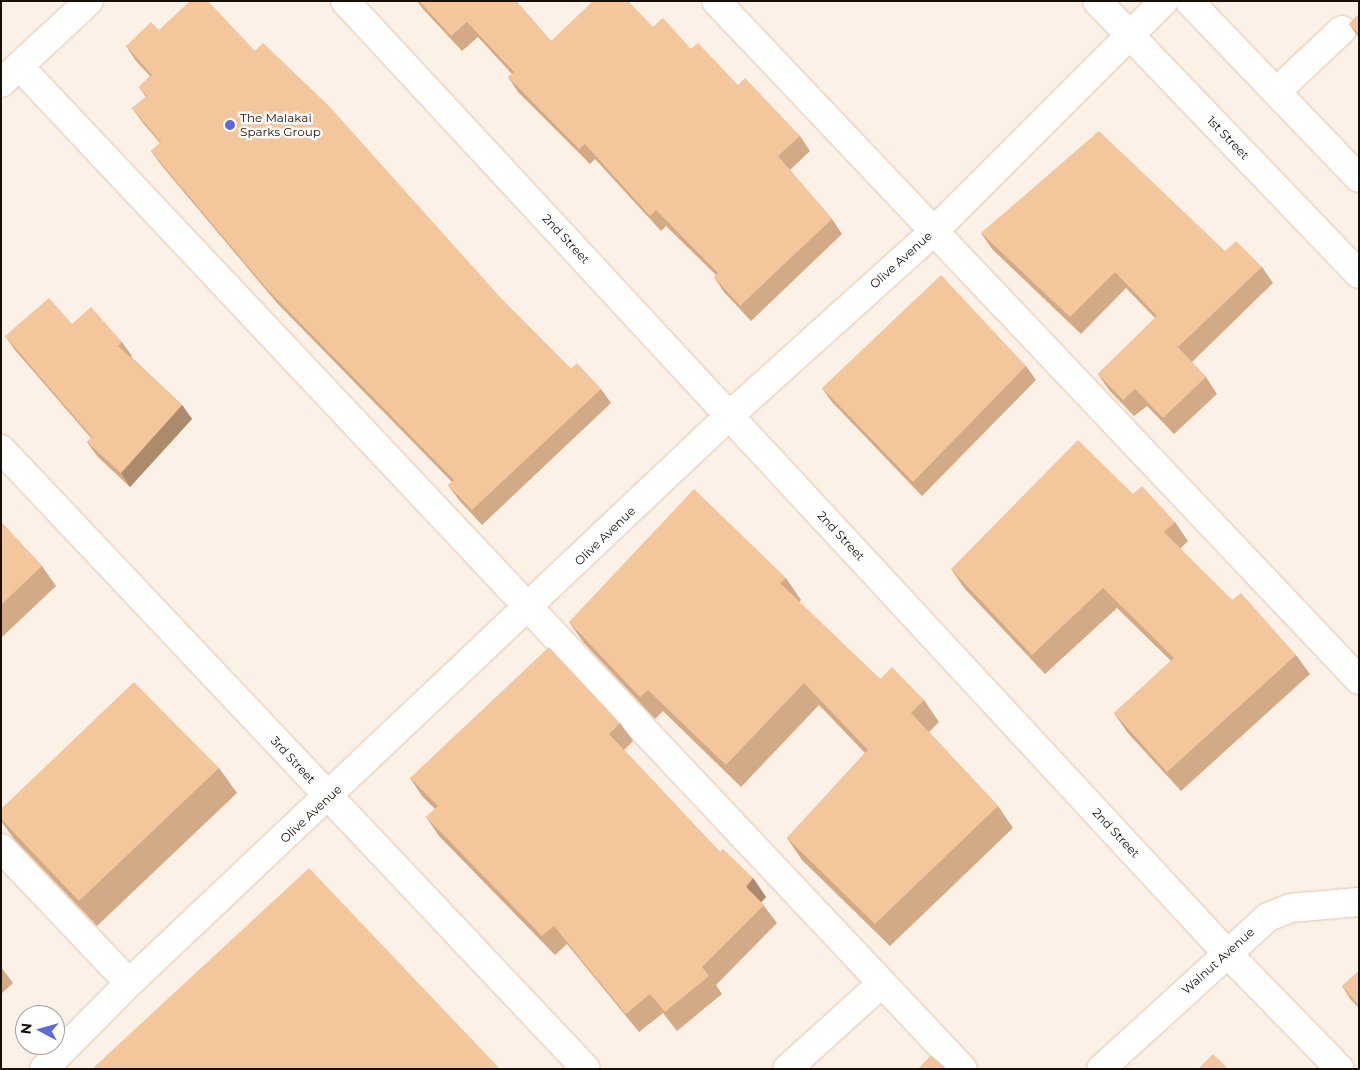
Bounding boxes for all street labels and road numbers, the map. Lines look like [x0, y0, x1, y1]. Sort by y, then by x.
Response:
street label: 1st Street [1204, 113, 1252, 163]
street label: 2nd Street [539, 211, 593, 267]
street label: Olive Avenue [867, 228, 935, 292]
street label: Olive Avenue [572, 504, 638, 568]
street label: 2nd Street [814, 508, 868, 564]
street label: 3rd Street [268, 734, 318, 786]
street label: Olive Avenue [277, 782, 345, 846]
street label: 2nd Street [1089, 805, 1143, 861]
street label: Walnut Avenue [1179, 925, 1257, 997]

